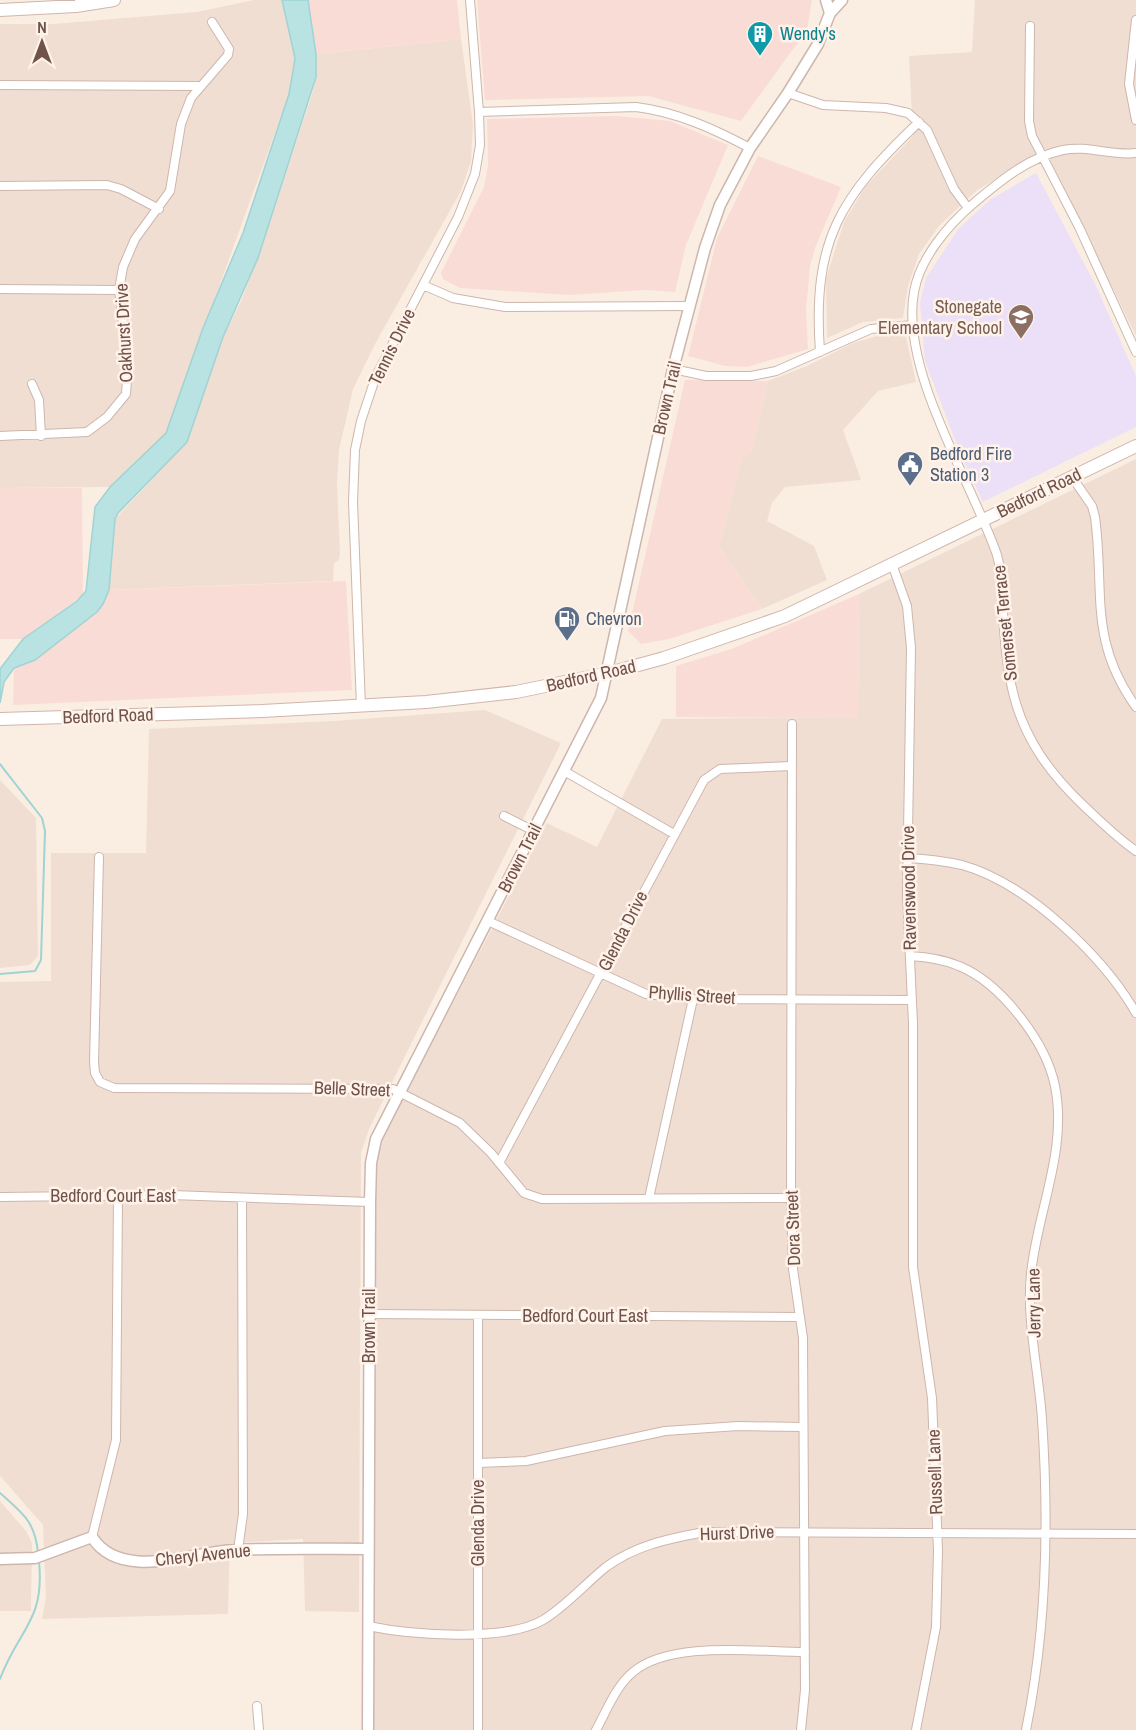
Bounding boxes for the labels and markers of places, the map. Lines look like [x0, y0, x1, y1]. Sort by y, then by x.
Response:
building icon: Wendy's [745, 19, 775, 57]
place label: Wendy's [780, 21, 836, 46]
place label: Stonegate Elementary School [878, 294, 1002, 340]
school or university icon: Stonegate Elementary School [1006, 302, 1036, 340]
place label: Bedford Fire Station 3 [930, 441, 1012, 487]
public building icon: Bedford Fire Station 3 [895, 449, 925, 487]
fuel station icon: Chevron [552, 604, 582, 642]
place label: Chevron [586, 606, 642, 631]

